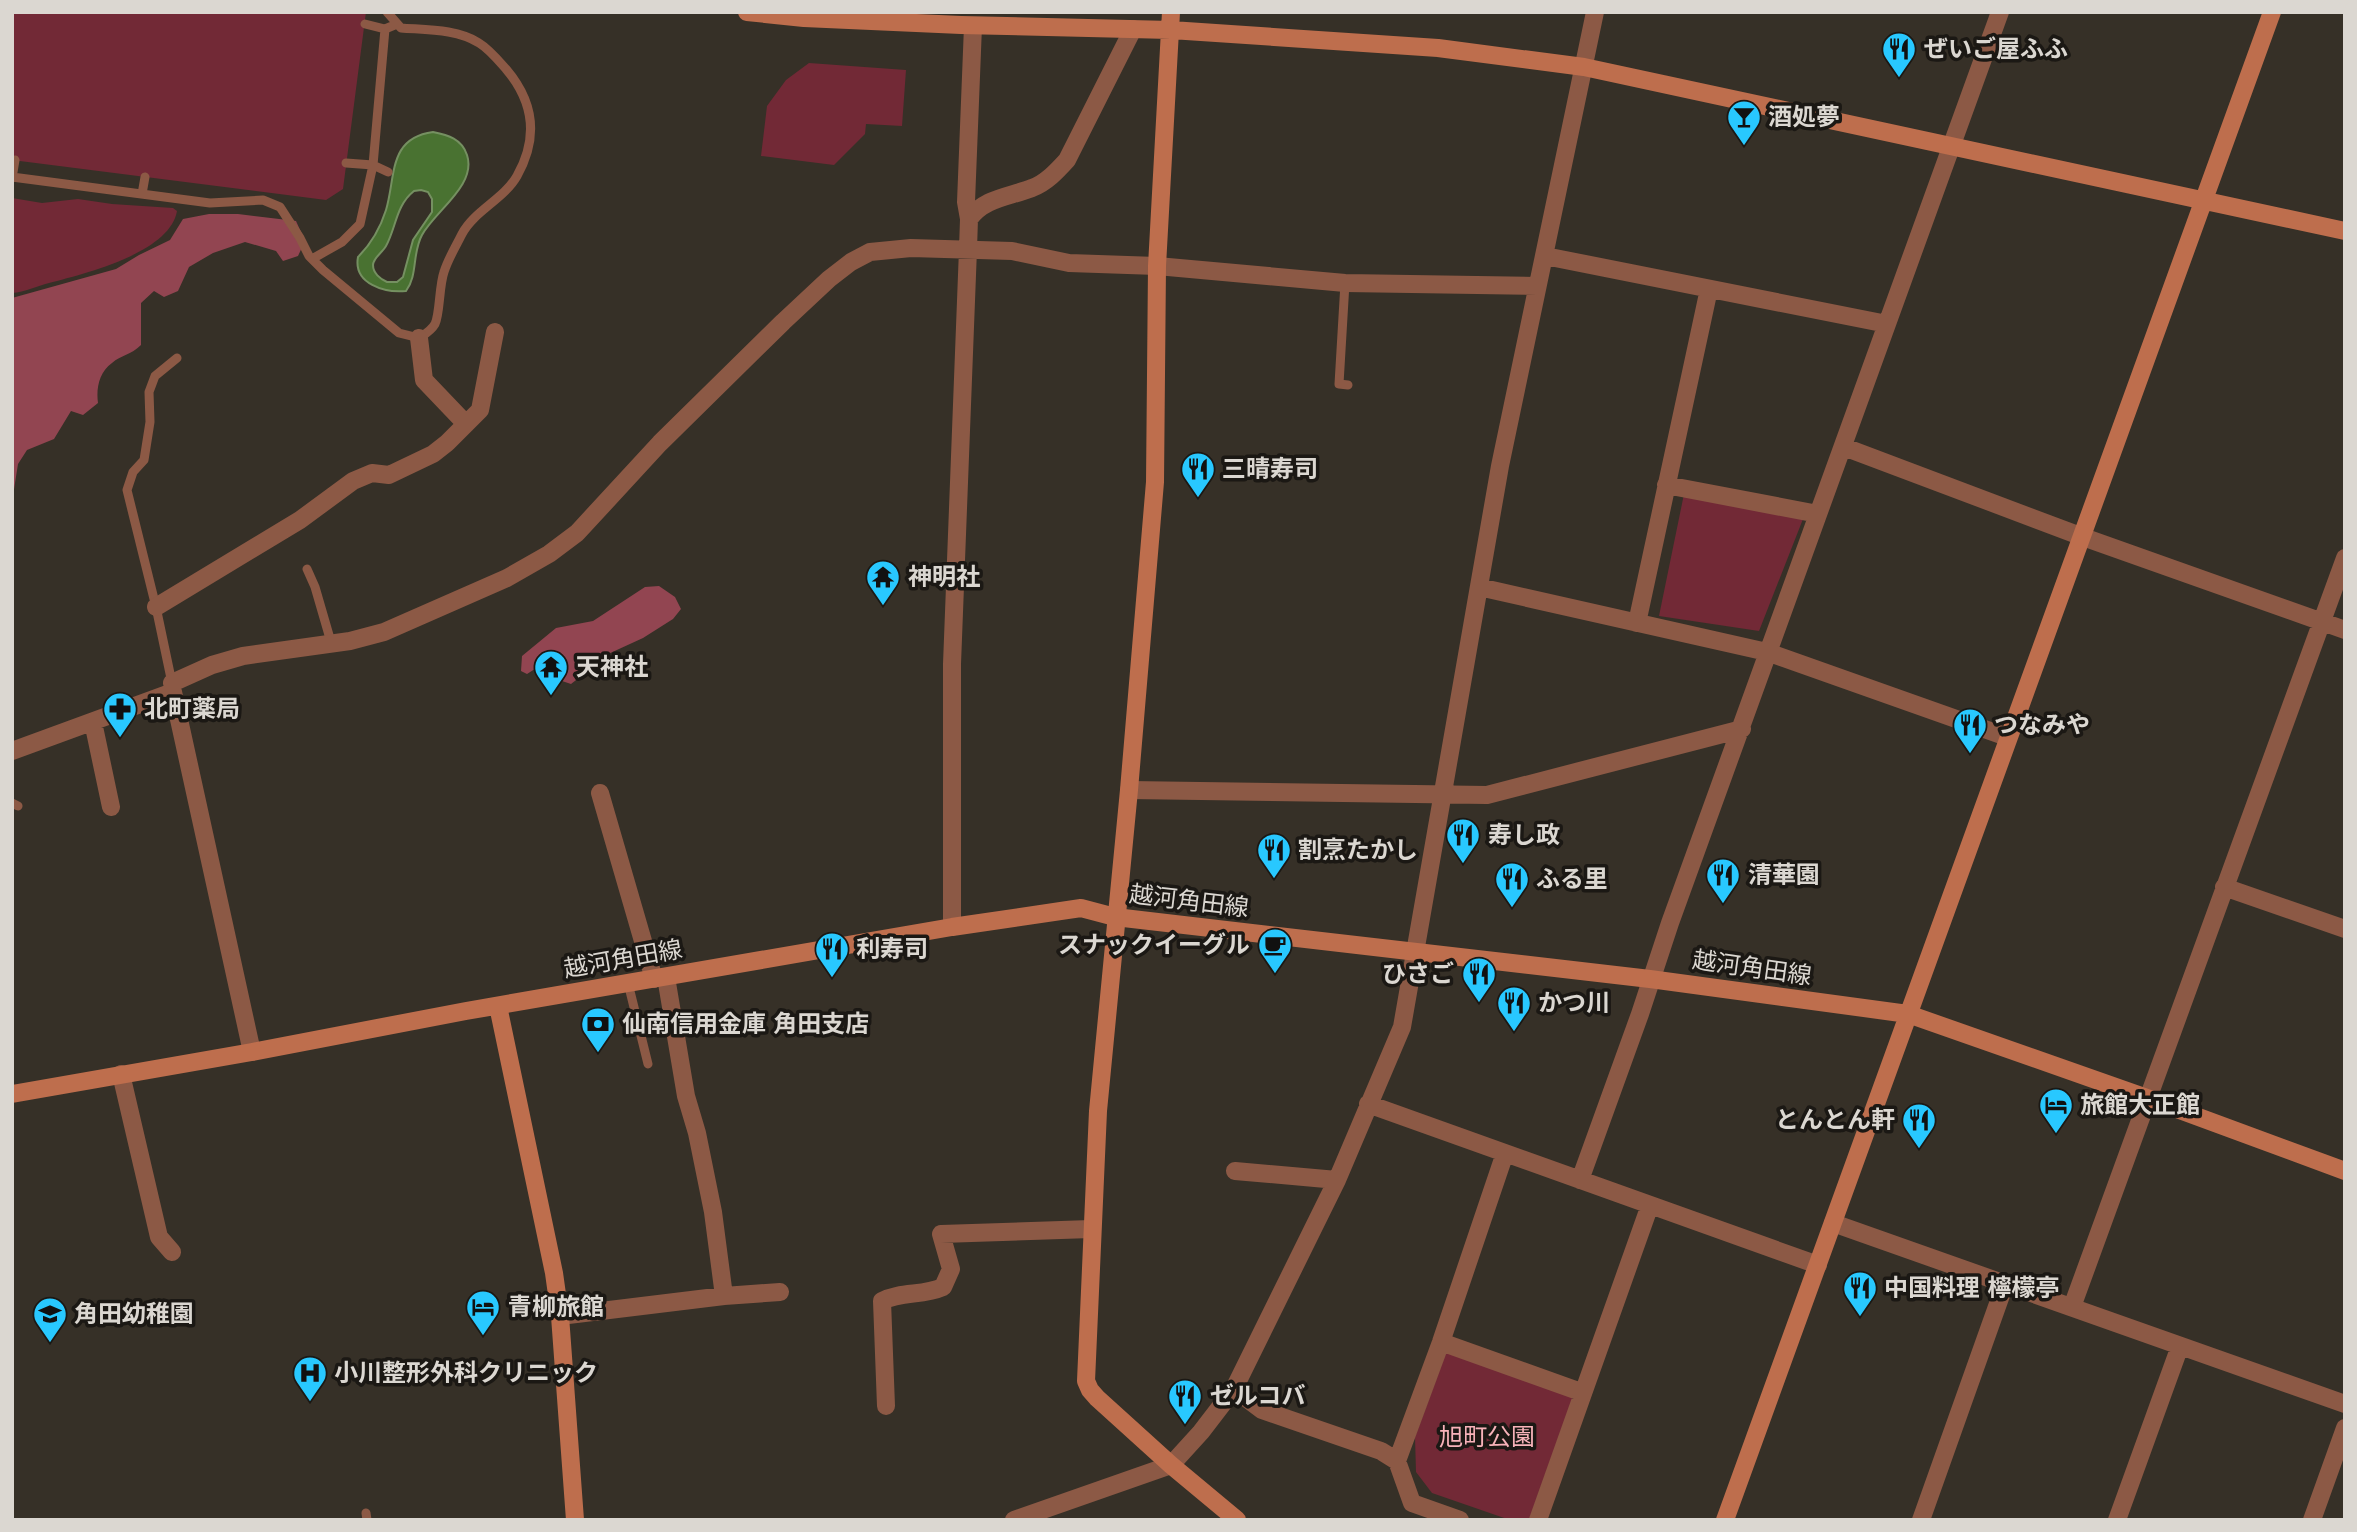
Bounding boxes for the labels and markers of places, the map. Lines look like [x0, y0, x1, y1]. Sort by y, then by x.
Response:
restaurant icon: ぜいご屋ふふ [1880, 30, 1918, 79]
place label: ぜいご屋ふふ [1924, 31, 2068, 66]
bar icon: 酒処夢 [1725, 98, 1763, 147]
place label: 酒処夢 [1768, 99, 1840, 134]
restaurant icon: 三晴寿司 [1179, 450, 1217, 499]
place label: 三晴寿司 [1222, 451, 1318, 486]
temple icon: 神明社 [864, 558, 902, 607]
place label: 神明社 [908, 559, 980, 594]
temple icon: 天神社 [532, 648, 570, 697]
place label: 天神社 [576, 649, 648, 684]
pharmacy icon: 北町薬局 [101, 690, 139, 739]
place label: 北町薬局 [144, 691, 240, 726]
restaurant icon: つなみや [1951, 706, 1989, 755]
place label: つなみや [1994, 707, 2090, 742]
restaurant icon: 寿し政 [1444, 816, 1482, 865]
place label: 寿し政 [1488, 817, 1560, 852]
restaurant icon: 割烹たかし [1255, 831, 1293, 880]
place label: 割烹たかし [1298, 832, 1418, 867]
restaurant icon: 清華園 [1704, 856, 1742, 905]
place label: 清華園 [1748, 857, 1820, 892]
restaurant icon: ふる里 [1493, 860, 1531, 909]
place label: ふる里 [1536, 861, 1608, 896]
cafe icon: スナックイーグル [1256, 926, 1294, 975]
place label: スナックイーグル [1058, 927, 1250, 962]
restaurant icon: 利寿司 [813, 930, 851, 979]
place label: 利寿司 [856, 931, 928, 966]
restaurant icon: ひさご [1460, 955, 1498, 1004]
place label: ひさご [1382, 956, 1454, 991]
restaurant icon: かつ川 [1495, 984, 1533, 1033]
place label: かつ川 [1538, 985, 1610, 1020]
bank icon: 仙南信用金庫 角田支店 [579, 1005, 617, 1054]
place label: 仙南信用金庫 角田支店 [622, 1006, 869, 1041]
hotel icon: 旅館大正館 [2037, 1086, 2075, 1135]
place label: 旅館大正館 [2080, 1087, 2200, 1122]
restaurant icon: とんとん軒 [1900, 1101, 1938, 1150]
place label: とんとん軒 [1775, 1102, 1895, 1137]
restaurant icon: 中国料理 檸檬亭 [1841, 1269, 1879, 1318]
place label: 中国料理 檸檬亭 [1884, 1270, 2059, 1305]
hotel icon: 青柳旅館 [464, 1288, 502, 1337]
place label: 青柳旅館 [508, 1289, 604, 1324]
school or university icon: 角田幼稚園 [31, 1295, 69, 1344]
place label: 角田幼稚園 [74, 1296, 194, 1331]
hospital icon: 小川整形外科クリニック [291, 1354, 329, 1403]
place label: 小川整形外科クリニック [334, 1355, 598, 1390]
restaurant icon: ゼルコバ [1166, 1377, 1204, 1426]
place label: ゼルコバ [1210, 1378, 1306, 1413]

